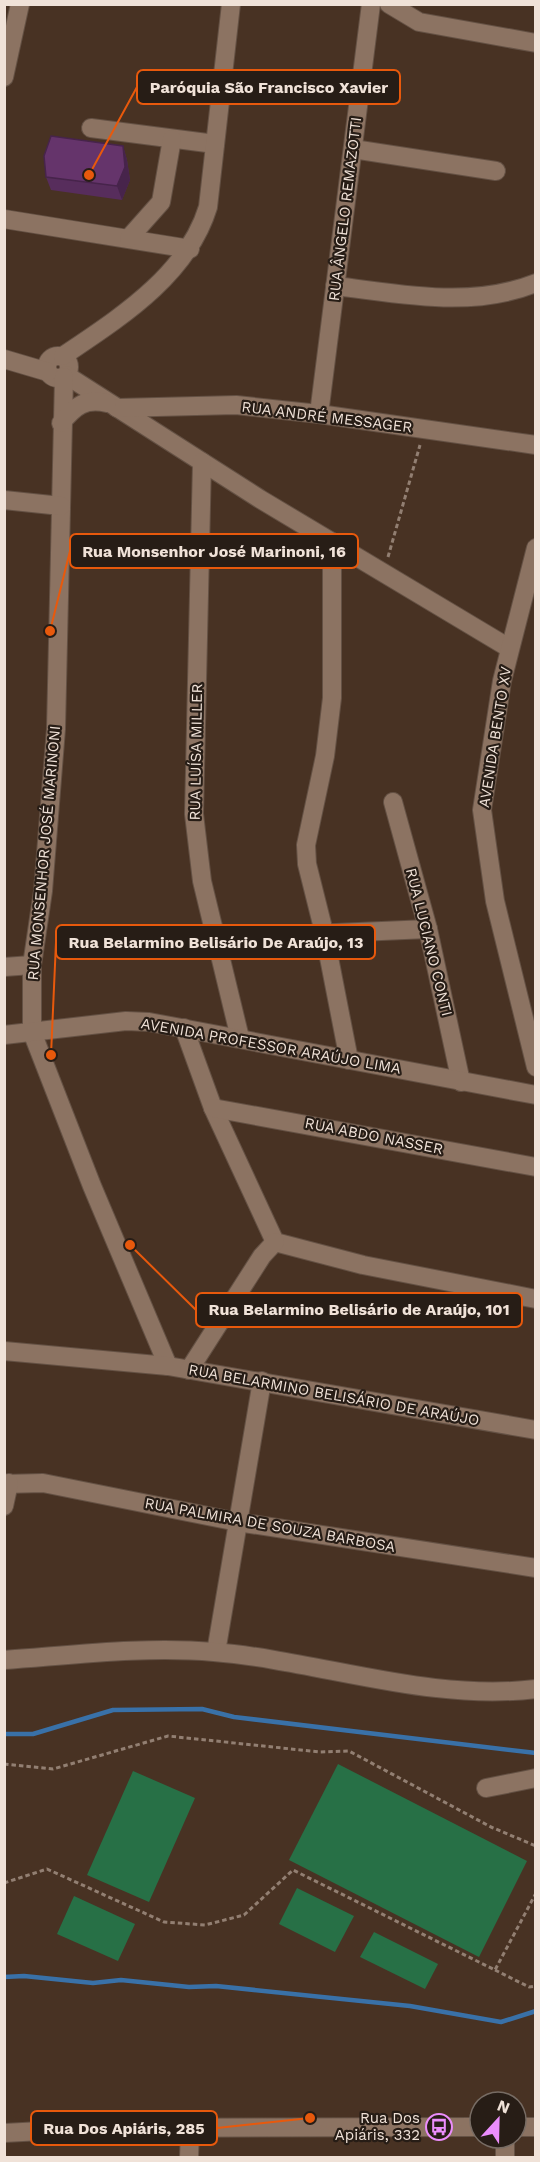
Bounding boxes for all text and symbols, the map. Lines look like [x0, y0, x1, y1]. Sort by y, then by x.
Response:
callout: Paróquia São Francisco Xavier [137, 70, 400, 104]
text: Paróquia São Francisco Xavier [150, 78, 388, 97]
street label: RUA ÂNGELO REMAZOTTI [325, 116, 365, 302]
street label: RUA ANDRÉ MESSAGER [241, 398, 413, 436]
callout: Rua Monsenhor José Marinoni, 16 [70, 534, 358, 568]
text: Rua Monsenhor José Marinoni, 16 [82, 542, 346, 561]
street label: AVENIDA BENTO XV [475, 665, 515, 809]
street label: RUA LUÍSA MILLER [186, 683, 206, 821]
street label: RUA MONSENHOR JOSÉ MARINONI [24, 725, 64, 981]
street label: RUA LUCIANO CONTI [402, 866, 456, 1018]
callout: Rua Belarmino Belisário De Araújo, 13 [56, 925, 375, 959]
text: Rua Belarmino Belisário De Araújo, 13 [69, 933, 363, 952]
street label: AVENIDA PROFESSOR ARAÚJO LIMA [140, 1014, 402, 1078]
street label: RUA ABDO NASSER [303, 1114, 445, 1158]
callout: Rua Belarmino Belisário de Araújo, 101 [196, 1293, 522, 1327]
text: Rua Belarmino Belisário de Araújo, 101 [208, 1300, 510, 1319]
street label: RUA BELARMINO BELISÁRIO DE ARAÚJO [187, 1361, 481, 1429]
street label: RUA PALMIRA DE SOUZA BARBOSA [143, 1494, 397, 1556]
north arrow [468, 2090, 528, 2150]
text: N [494, 2096, 512, 2118]
place label: Rua Dos Apiáris, 332 [335, 2109, 420, 2144]
callout: Rua Dos Apiáris, 285 [31, 2111, 217, 2145]
bus stop icon: Rua Dos Apiáris, 332 [424, 2112, 454, 2142]
text: Rua Dos Apiáris, 285 [43, 2119, 205, 2138]

